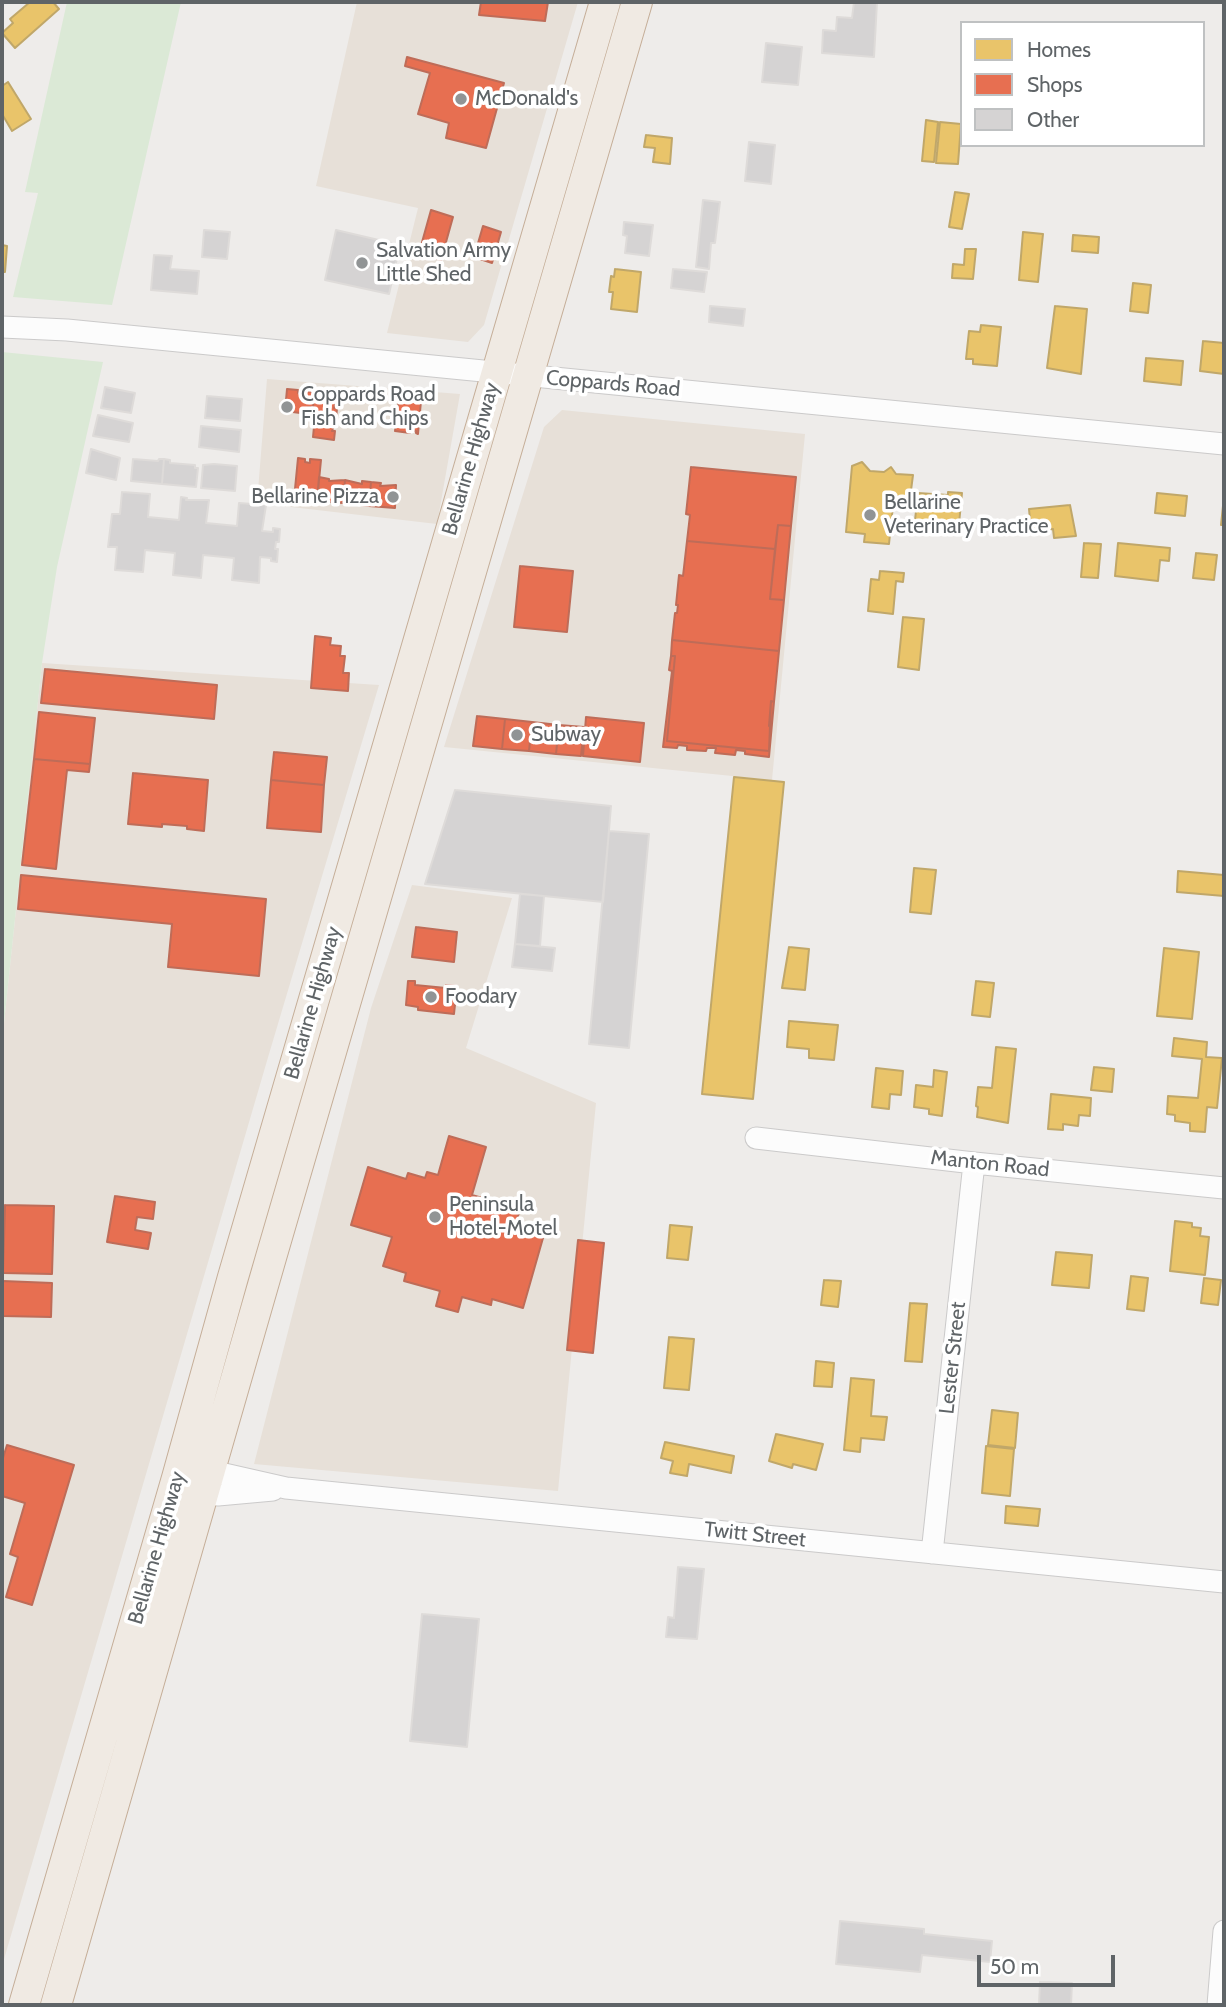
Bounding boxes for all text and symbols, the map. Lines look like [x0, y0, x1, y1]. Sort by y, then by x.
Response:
legend [960, 21, 1205, 147]
text: Homes [1027, 37, 1091, 62]
text: Shops [1027, 72, 1082, 97]
place label: McDonald's [475, 86, 578, 112]
marker: McDonald's [453, 91, 469, 107]
text: Other [1027, 107, 1079, 132]
place label: Salvation Army Little Shed [376, 238, 511, 288]
marker: Salvation Army Little Shed [354, 255, 370, 271]
street label: Coppards Road [545, 366, 681, 402]
street label: Bellarine Highway [437, 380, 505, 538]
place label: Coppards Road Fish and Chips [301, 382, 436, 432]
marker: Coppards Road Fish and Chips [279, 399, 295, 415]
place label: Bellarine Pizza [251, 484, 379, 510]
marker: Bellarine Pizza [385, 489, 401, 505]
place label: Bellarine Veterinary Practice [884, 490, 1049, 540]
marker: Bellarine Veterinary Practice [862, 507, 878, 523]
place label: Subway [531, 722, 601, 748]
marker: Subway [509, 727, 525, 743]
street label: Bellarine Highway [279, 924, 347, 1082]
place label: Foodary [445, 984, 517, 1010]
marker: Foodary [423, 989, 439, 1005]
street label: Manton Road [929, 1145, 1051, 1183]
place label: Peninsula Hotel-Motel [449, 1192, 557, 1242]
marker: Peninsula Hotel-Motel [427, 1209, 443, 1225]
street label: Lester Street [935, 1301, 971, 1415]
street label: Bellarine Highway [123, 1469, 191, 1627]
street label: Twitt Street [703, 1517, 807, 1553]
scale bar [981, 1940, 1119, 1984]
text: 50 m [990, 1954, 1039, 1979]

